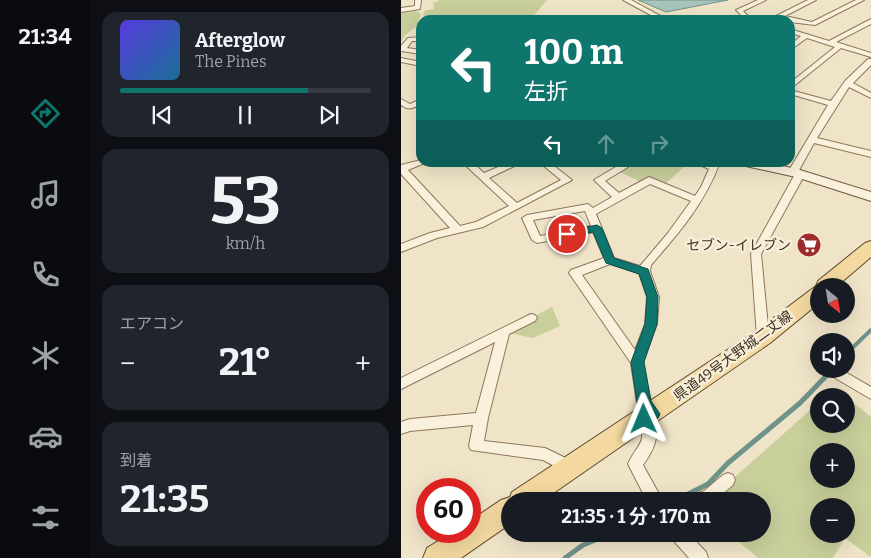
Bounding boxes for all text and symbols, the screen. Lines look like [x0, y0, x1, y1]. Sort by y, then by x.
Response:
text: 21:34 [18, 23, 72, 50]
text: Afterglow [195, 29, 285, 52]
text: 100 m [524, 31, 623, 73]
icon: left [441, 35, 506, 100]
text: The Pines [195, 52, 267, 71]
text: 左折 [524, 78, 568, 105]
icon: directions [28, 96, 63, 131]
icon: previous [148, 101, 176, 129]
icon: pause [231, 101, 259, 129]
icon: next [315, 101, 343, 129]
icon: left [539, 130, 567, 158]
icon: ahead [592, 130, 620, 158]
icon: right [645, 130, 673, 158]
text: 53 [210, 162, 281, 240]
icon: music [28, 177, 63, 212]
pin [546, 213, 588, 255]
icon: arrive [553, 220, 581, 248]
supermarket icon: セブン-イレブン [796, 232, 822, 258]
text: km/h [226, 234, 265, 253]
place label: セブン-イレブン [687, 237, 791, 254]
icon: phone [28, 257, 63, 292]
north arrow [810, 278, 855, 322]
map controls [810, 278, 855, 543]
street label: 県道49号大野城二丈線 [670, 307, 796, 405]
text: エアコン [120, 314, 184, 333]
button: sound [810, 333, 855, 378]
icon: climate [28, 338, 63, 373]
text: 21° [219, 339, 272, 385]
text: − [120, 347, 135, 380]
text: + [355, 347, 371, 380]
button: search [810, 388, 855, 433]
position arrow [617, 392, 669, 444]
icon: car [28, 419, 63, 454]
button: + [810, 443, 855, 488]
text: 到着 [120, 451, 152, 470]
text: 21:35 [120, 476, 209, 522]
speed limit sign: 60 [416, 478, 481, 543]
button: − [810, 498, 855, 543]
icon: filters [28, 500, 63, 535]
text: 21:35 · 1 分 · 170 m [561, 505, 711, 528]

